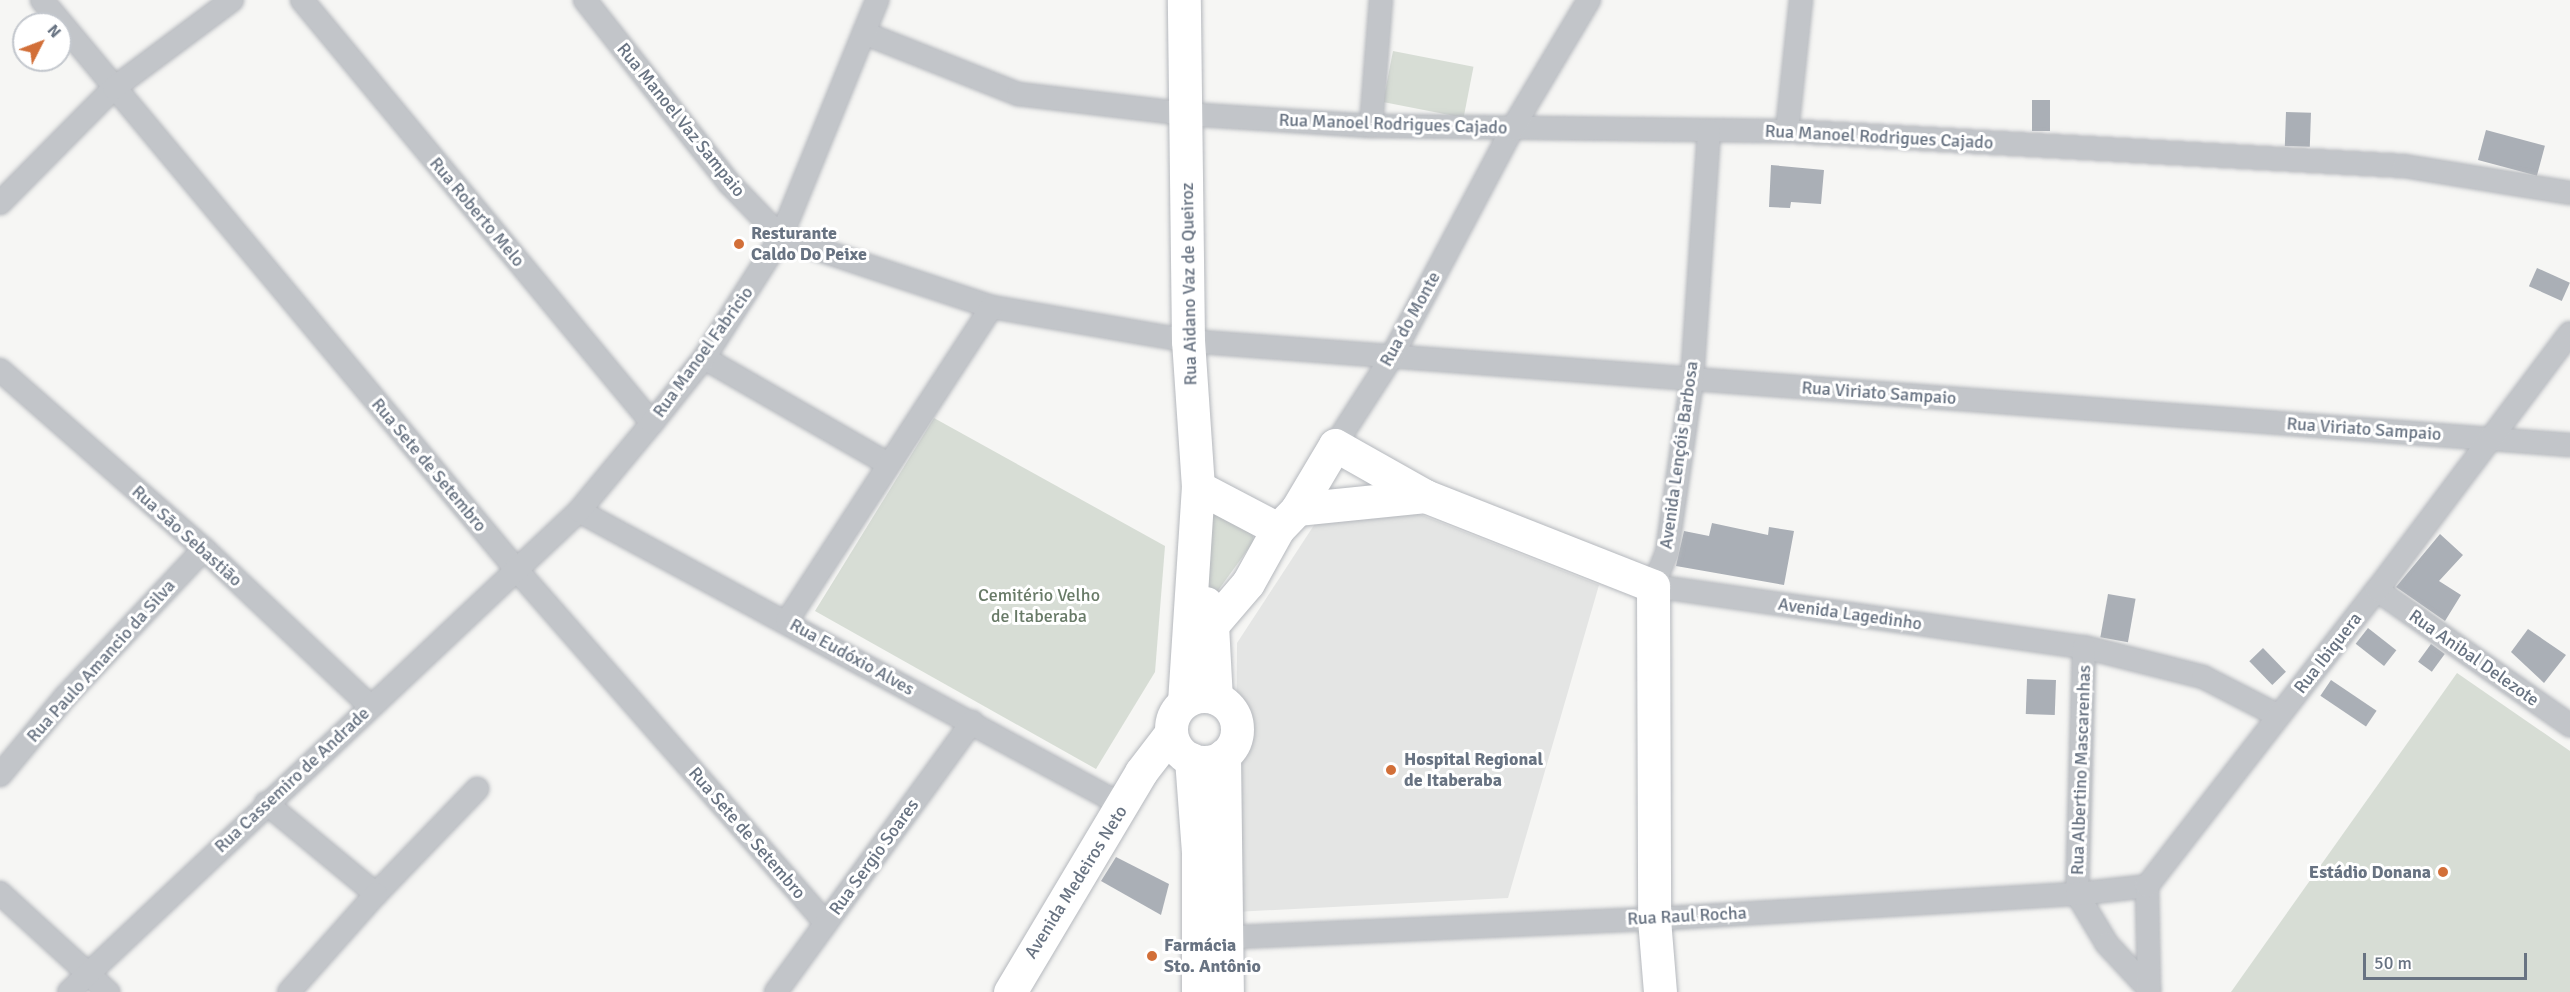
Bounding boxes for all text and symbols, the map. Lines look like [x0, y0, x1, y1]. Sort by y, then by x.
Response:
north arrow [12, 12, 72, 72]
text: N [43, 20, 65, 42]
street label: Rua Manoel Vaz Sampaio [612, 39, 750, 201]
street label: Rua Manoel Rodrigues Cajado [1278, 109, 1508, 139]
street label: Rua Manoel Rodrigues Cajado [1764, 120, 1994, 154]
street label: Rua Roberto Melo [425, 153, 529, 271]
street label: Rua Aidano Vaz de Queiroz [1176, 182, 1202, 386]
place label: Resturante Caldo Do Peixe [751, 223, 867, 266]
marker: Resturante Caldo Do Peixe [732, 237, 746, 251]
street label: Rua do Monte [1375, 268, 1445, 370]
street label: Rua Manoel Fabricio [648, 282, 758, 422]
street label: Avenida Lençóis Barbosa [1655, 360, 1703, 550]
street label: Rua Viriato Sampaio [1801, 377, 1957, 409]
street label: Rua Sete de Setembro [367, 394, 491, 536]
street label: Rua Viriato Sampaio [2286, 413, 2442, 445]
street label: Rua São Sebastião [127, 481, 247, 591]
street label: Rua Paulo Amancio da Silva [22, 575, 180, 747]
park label: Cemitério Velho de Itaberaba [978, 585, 1100, 628]
street label: Avenida Lagedinho [1777, 593, 1923, 635]
street label: Rua Anibal Delezote [2405, 605, 2543, 711]
street label: Rua Ibiquera [2290, 608, 2366, 698]
street label: Rua Eudóxio Alves [786, 614, 918, 700]
street label: Rua Albertino Mascarenhas [2067, 664, 2095, 876]
street label: Rua Cassemiro de Andrade [210, 703, 374, 857]
place label: Hospital Regional de Itaberaba [1404, 749, 1543, 792]
marker: Hospital Regional de Itaberaba [1382, 761, 1400, 779]
street label: Rua Sete de Setembro [684, 763, 810, 903]
street label: Rua Sergio Soares [825, 795, 923, 919]
street label: Avenida Medeiros Neto [1020, 802, 1132, 962]
place label: Estádio Donana [2309, 861, 2431, 883]
marker: Estádio Donana [2436, 865, 2450, 879]
street label: Rua Raul Rocha [1627, 902, 1747, 930]
place label: Farmácia Sto. Antônio [1164, 935, 1261, 978]
scale bar [2366, 941, 2530, 979]
marker: Farmácia Sto. Antônio [1145, 949, 1159, 963]
text: 50 m [2374, 952, 2412, 974]

